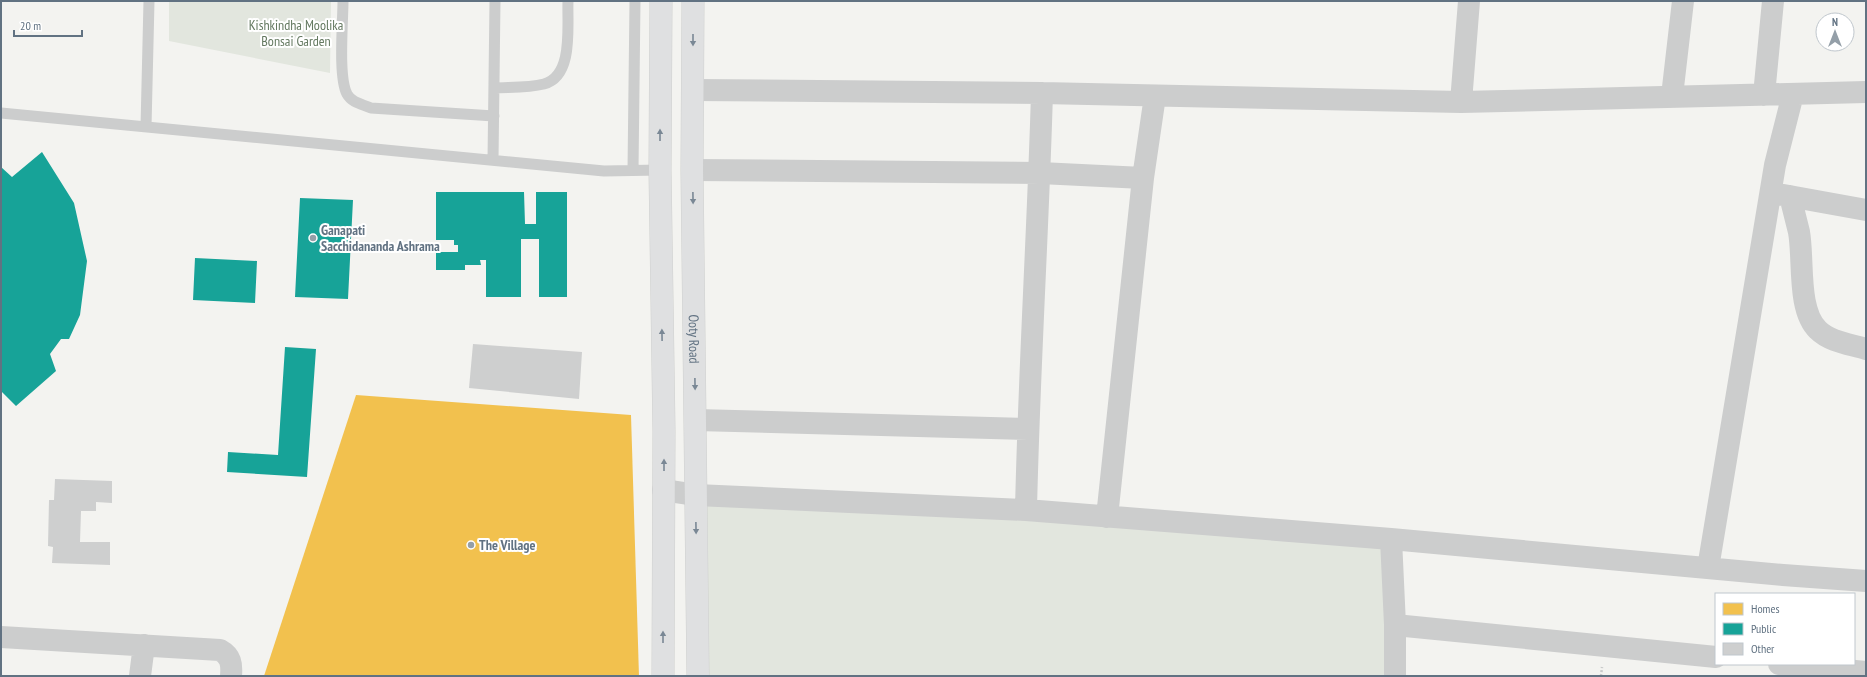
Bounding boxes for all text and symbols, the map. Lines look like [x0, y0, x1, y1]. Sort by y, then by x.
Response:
scale bar [14, 12, 82, 38]
north arrow [1815, 12, 1855, 52]
text: N [1832, 15, 1838, 29]
park label: Kishkindha Moolika Bonsai Garden [249, 16, 343, 50]
text: 20 m [20, 18, 41, 33]
one-way arrow [690, 34, 696, 47]
one-way arrow [657, 128, 663, 141]
one-way arrow [689, 192, 696, 204]
place label: Ganapati Sacchidananda Ashrama [321, 221, 440, 255]
marker: Ganapati Sacchidananda Ashrama [308, 233, 318, 243]
street label: Ooty Road [685, 314, 703, 364]
one-way arrow [659, 329, 666, 341]
one-way arrow [692, 378, 698, 391]
one-way arrow [661, 458, 667, 471]
one-way arrow [693, 522, 699, 535]
place label: The Village [479, 536, 535, 554]
marker: The Village [466, 540, 476, 550]
legend [1715, 593, 1855, 665]
text: Homes [1751, 601, 1779, 616]
text: Public [1751, 621, 1777, 636]
one-way arrow [660, 630, 666, 643]
text: Other [1751, 641, 1775, 656]

